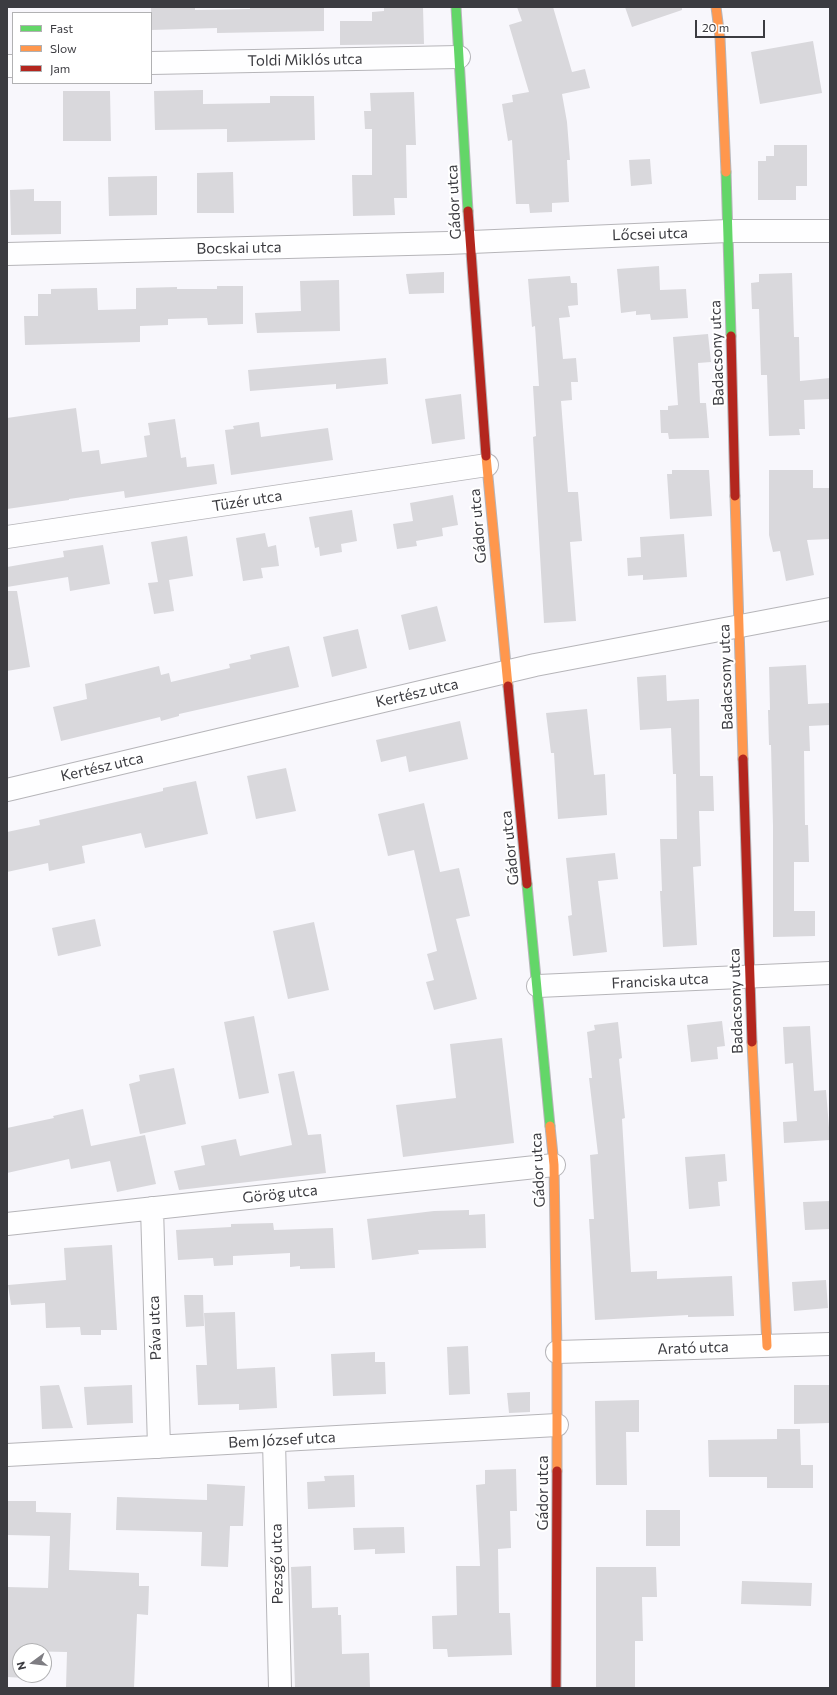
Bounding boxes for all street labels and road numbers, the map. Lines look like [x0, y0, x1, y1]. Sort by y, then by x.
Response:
street label: Toldi Miklós utca [247, 50, 363, 70]
street label: Gádor utca [443, 164, 465, 240]
street label: Lőcsei utca [612, 224, 688, 244]
street label: Bocskai utca [196, 238, 282, 258]
street label: Badacsony utca [706, 300, 728, 406]
street label: Tüzér utca [211, 487, 283, 515]
street label: Gádor utca [466, 488, 490, 564]
street label: Badacsony utca [715, 624, 737, 730]
street label: Kertész utca [374, 675, 460, 711]
street label: Kertész utca [59, 749, 145, 785]
street label: Gádor utca [497, 810, 523, 886]
street label: Badacsony utca [725, 948, 747, 1054]
street label: Franciska utca [611, 969, 709, 993]
street label: Gádor utca [527, 1132, 549, 1208]
street label: Görög utca [242, 1181, 318, 1207]
street label: Páva utca [145, 1295, 165, 1361]
street label: Arató utca [657, 1338, 729, 1358]
street label: Bem József utca [228, 1428, 336, 1452]
street label: Gádor utca [534, 1456, 552, 1530]
street label: Pezsgő utca [267, 1523, 287, 1605]

